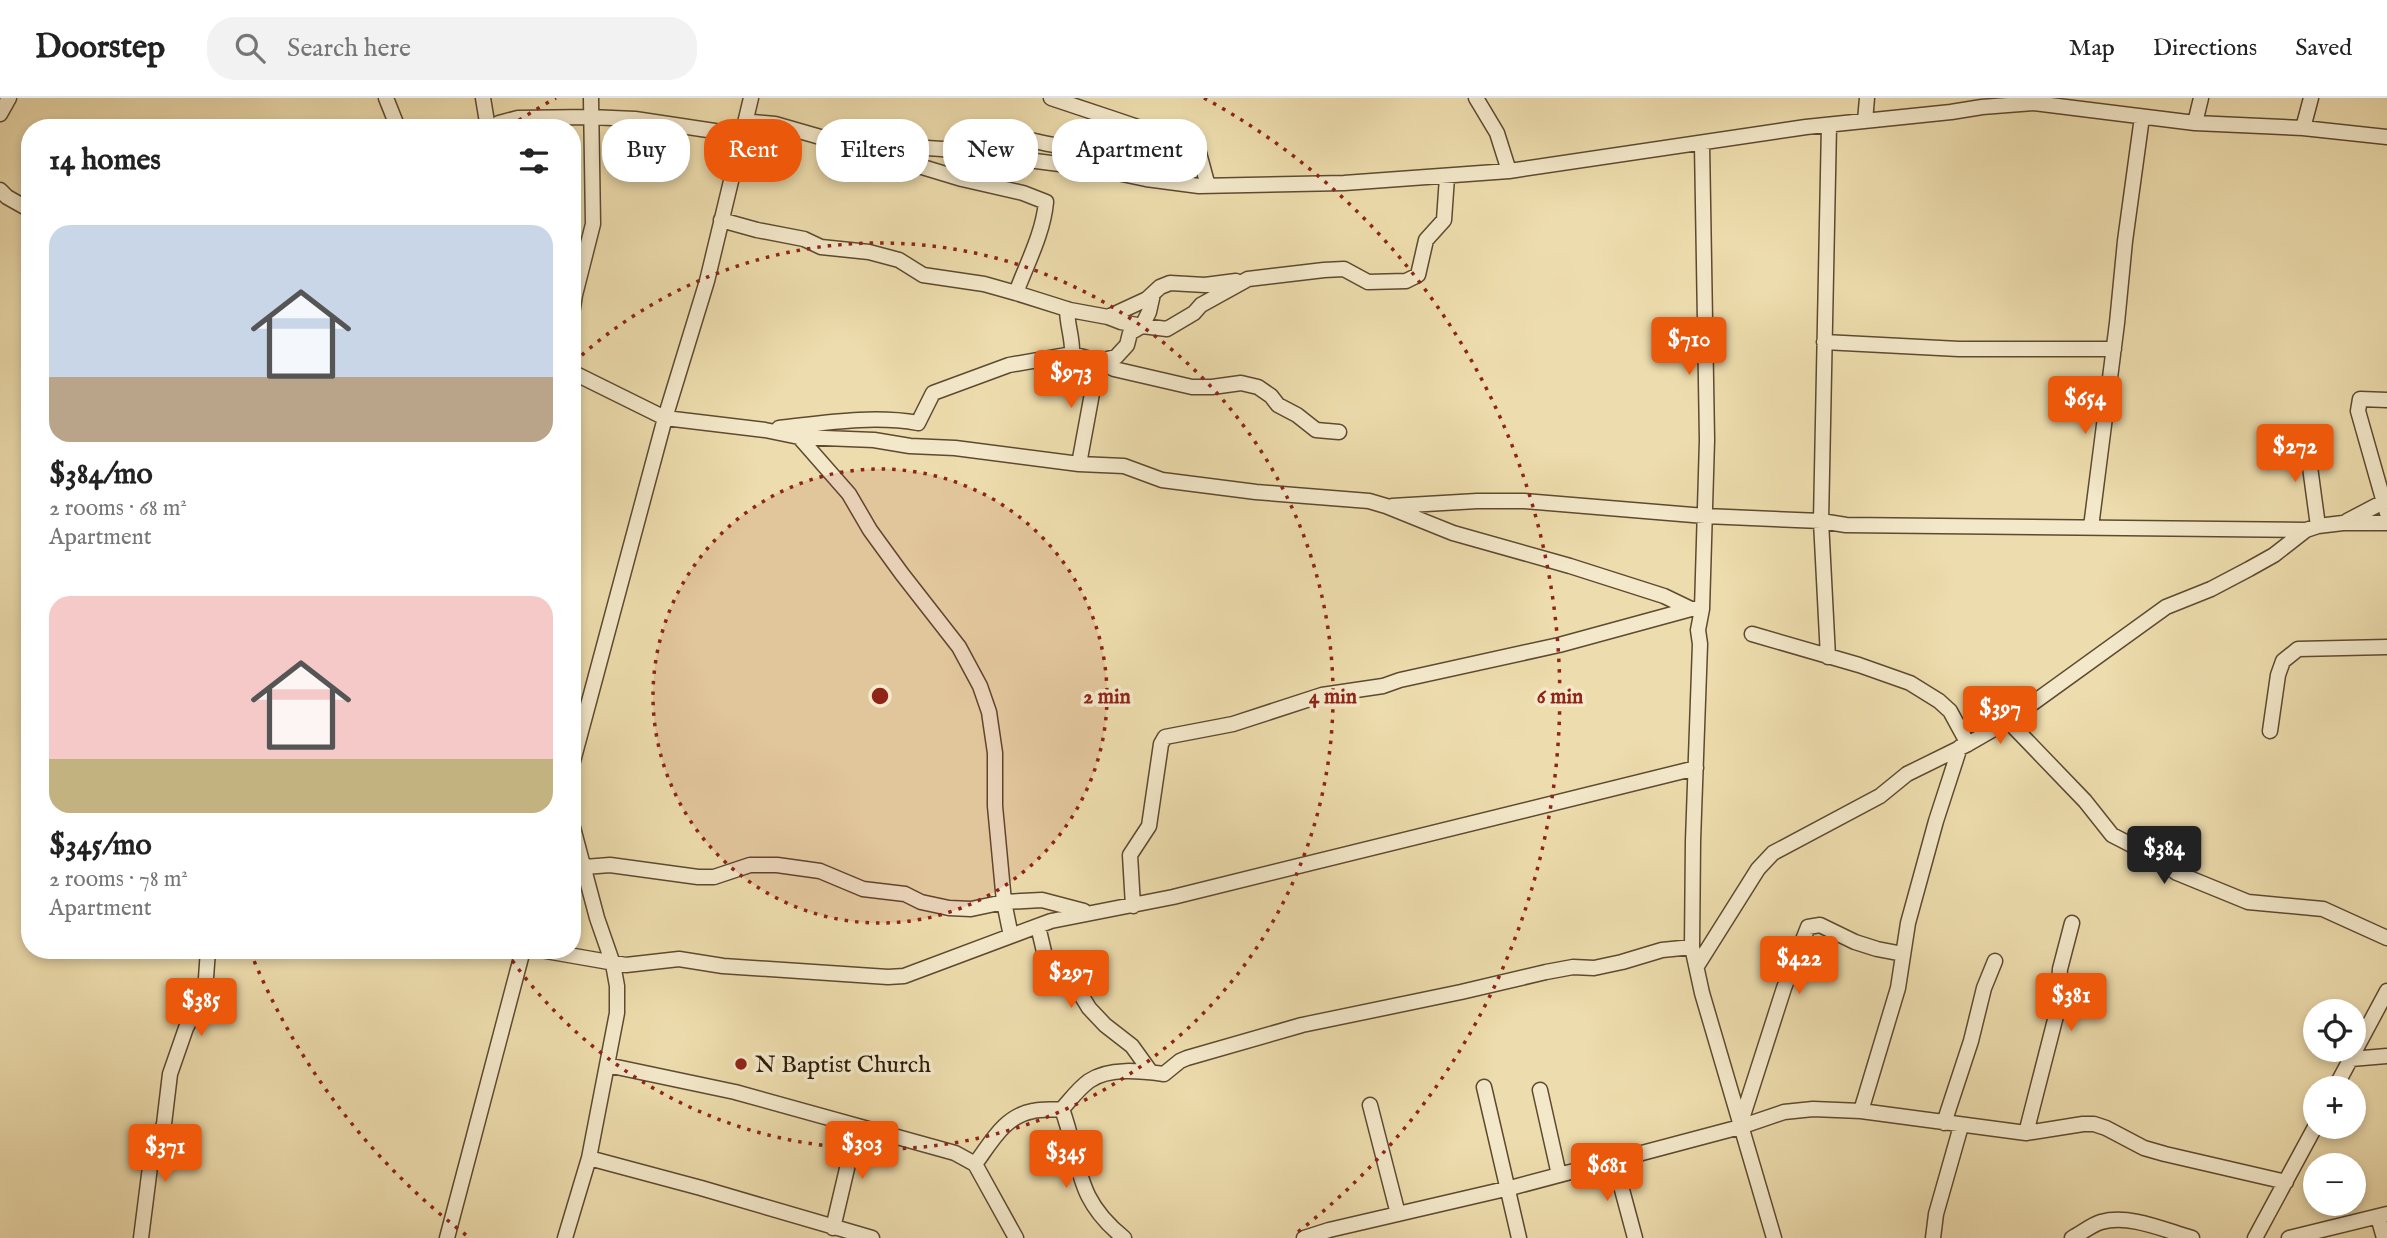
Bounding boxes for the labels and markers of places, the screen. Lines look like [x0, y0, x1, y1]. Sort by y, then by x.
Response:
pin: $710 [1648, 317, 1730, 377]
pin: $973 [1030, 350, 1112, 410]
pin: $654 [2044, 376, 2126, 436]
pin: $272 [2254, 424, 2336, 484]
centre of rings [868, 684, 892, 708]
pin: $397 [1959, 686, 2041, 746]
pin: $384 [2123, 826, 2205, 886]
pin: $422 [1758, 936, 1840, 996]
pin: $297 [1030, 950, 1112, 1010]
pin: $381 [2030, 974, 2112, 1033]
pin: $385 [160, 978, 242, 1038]
place label: N Baptist Church [755, 1050, 931, 1081]
marker: N Baptist Church [733, 1056, 749, 1072]
pin: $303 [821, 1122, 903, 1181]
pin: $371 [124, 1124, 206, 1184]
pin: $345 [1025, 1130, 1107, 1190]
pin: $681 [1566, 1144, 1648, 1203]

